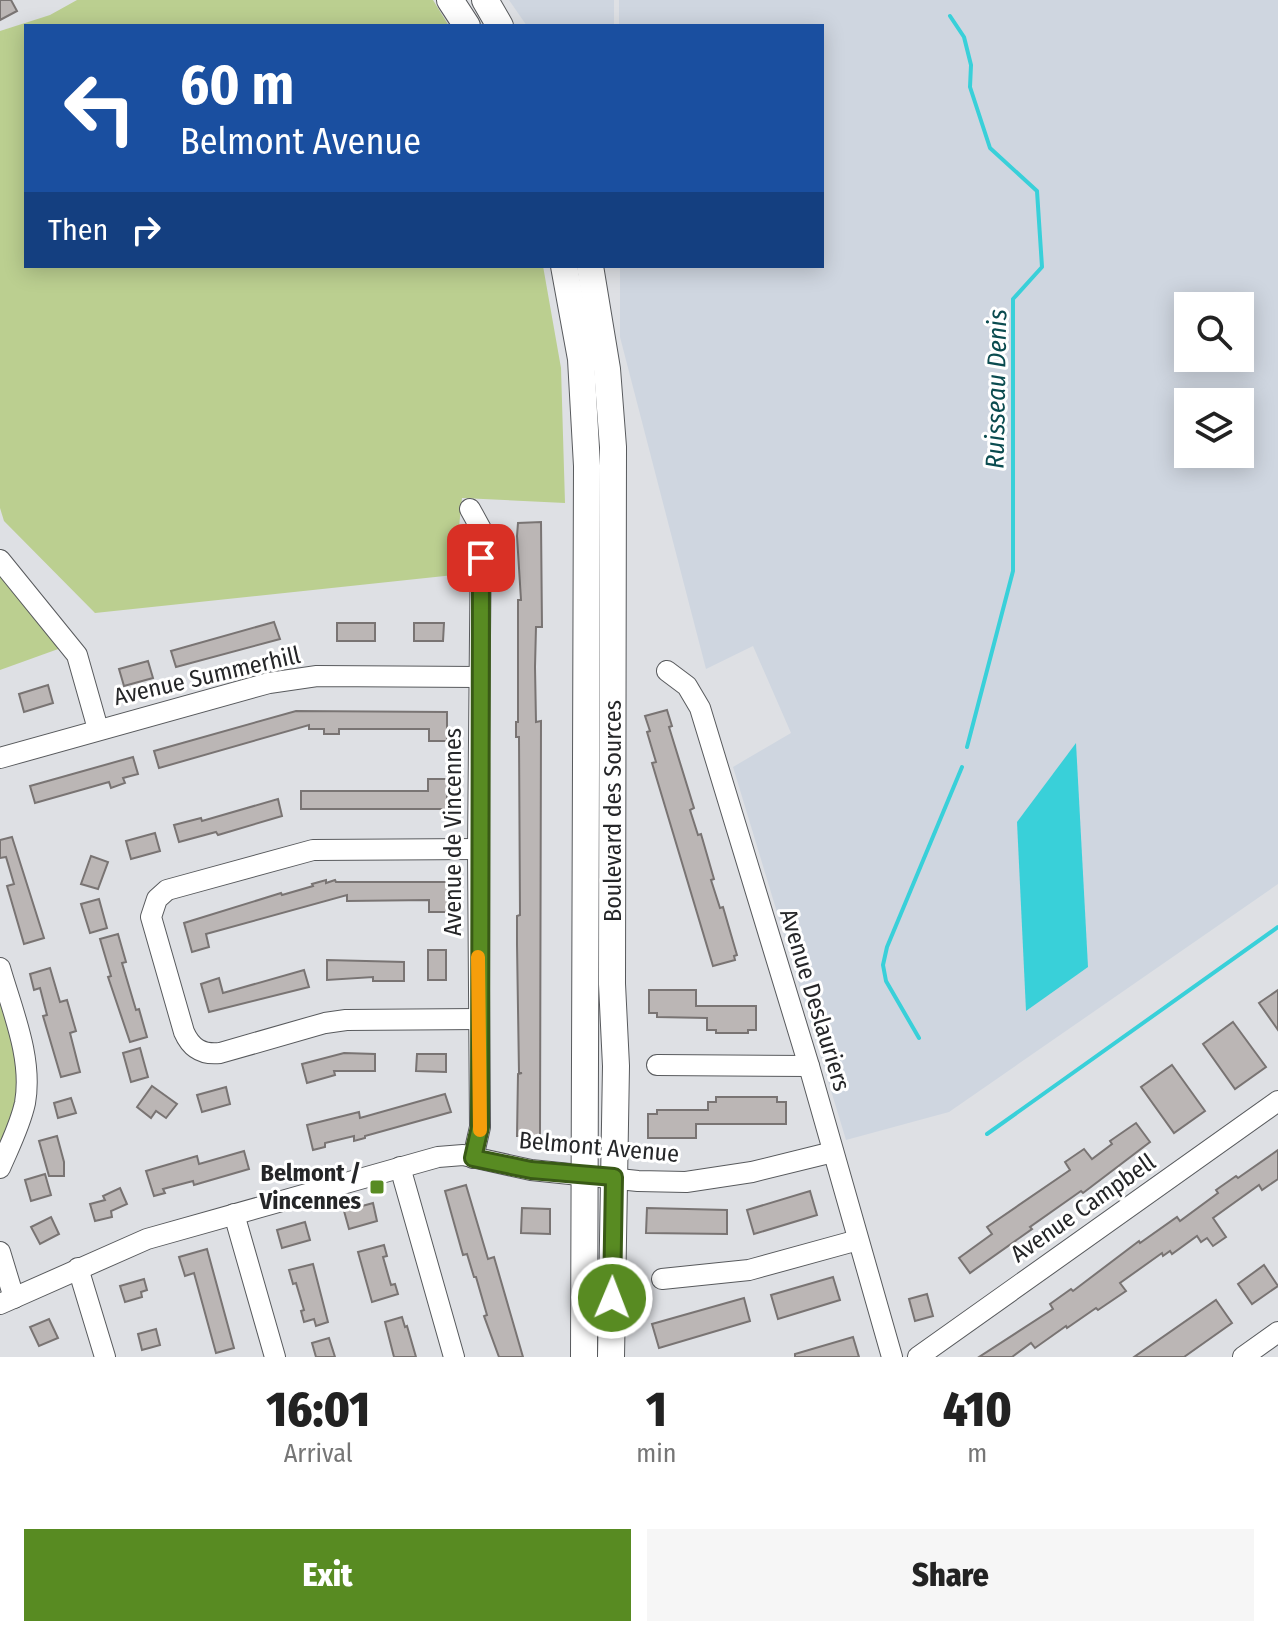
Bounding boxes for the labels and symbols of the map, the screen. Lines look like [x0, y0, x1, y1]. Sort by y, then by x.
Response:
water label: Ruisseau Denis [980, 309, 1013, 469]
pin [447, 524, 515, 592]
street label: Avenue Summerhill [111, 641, 303, 711]
street label: Boulevard des Sources [599, 700, 627, 922]
street label: Avenue de Vincennes [439, 728, 467, 936]
street label: Avenue Deslauriers [774, 906, 856, 1094]
street label: Belmont Avenue [518, 1126, 680, 1168]
street label: Avenue Campbell [1005, 1148, 1161, 1268]
place label: Belmont / Vincennes [259, 1159, 361, 1215]
marker: Belmont / Vincennes [368, 1178, 386, 1196]
position arrow [570, 1256, 654, 1340]

